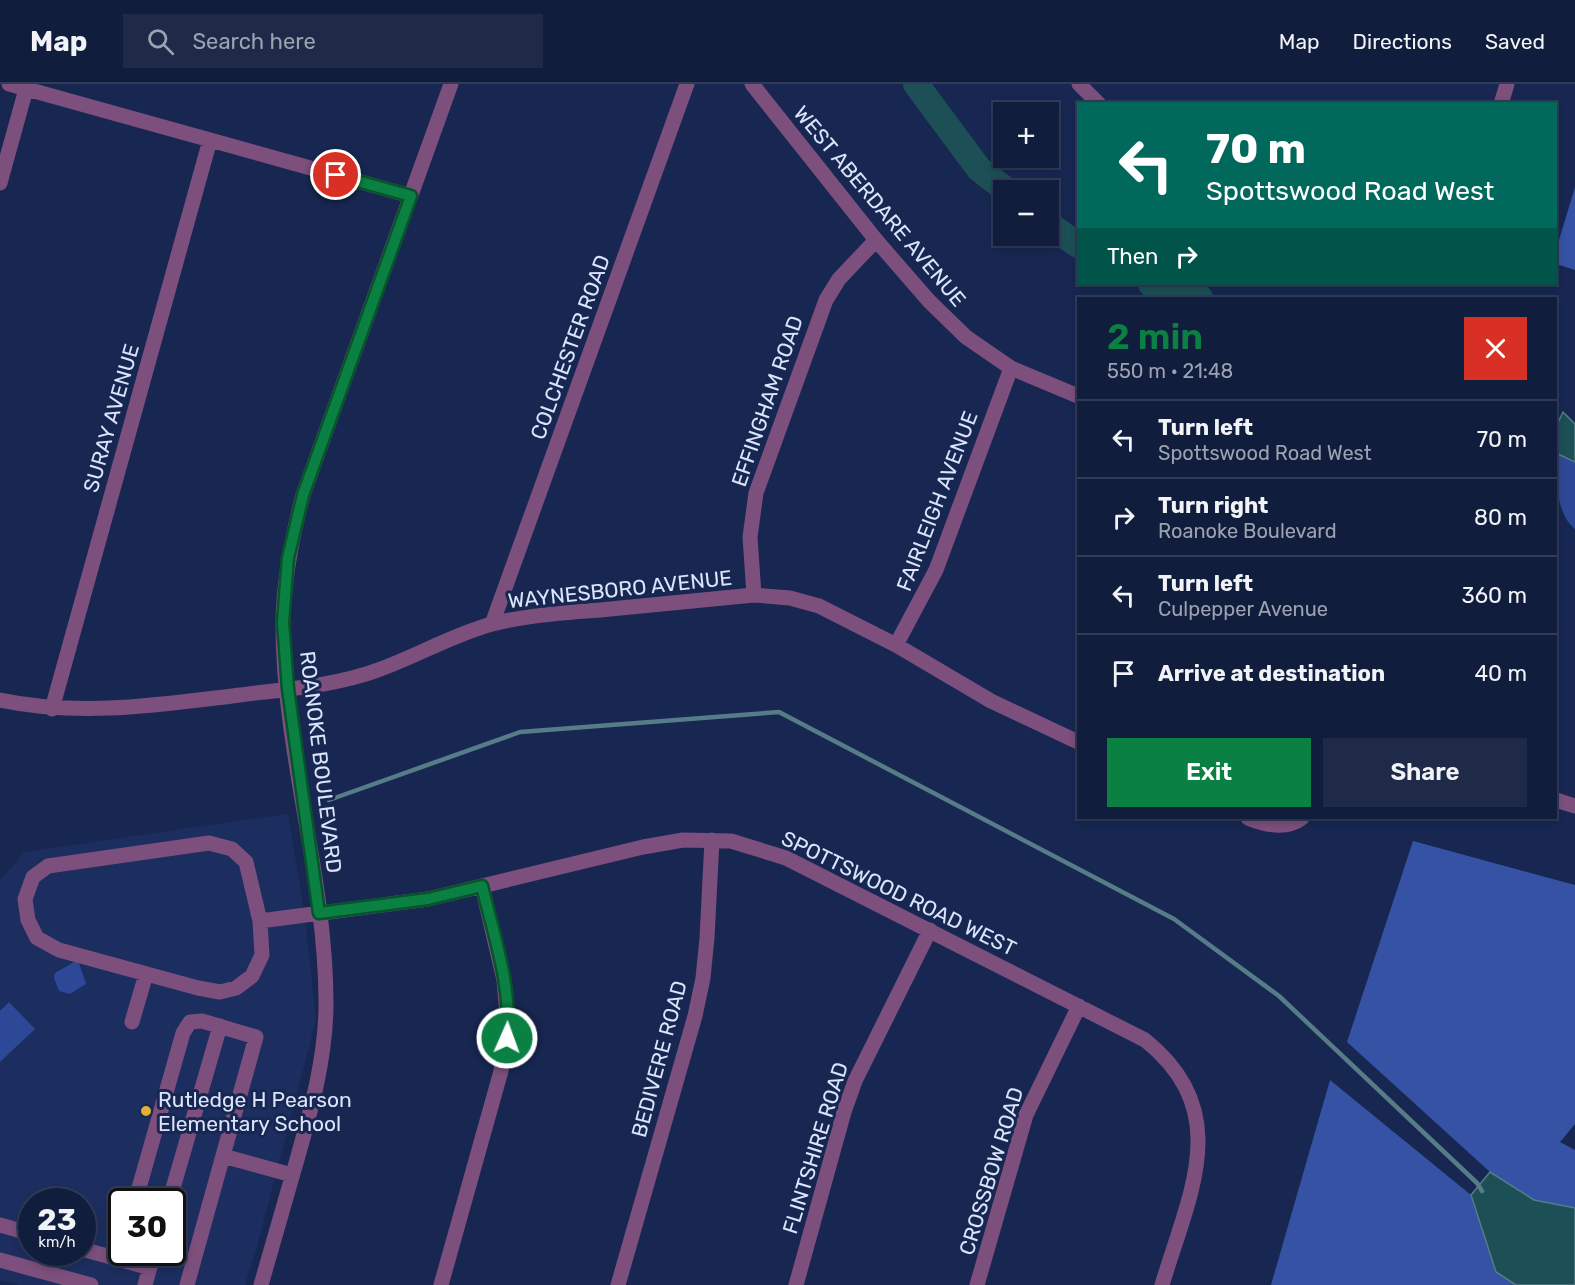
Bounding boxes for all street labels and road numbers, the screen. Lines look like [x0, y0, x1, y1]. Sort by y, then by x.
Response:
street label: WEST ABERDARE AVENUE [789, 101, 971, 311]
street label: COLCHESTER ROAD [525, 251, 615, 443]
street label: EFFINGHAM ROAD [726, 312, 808, 490]
street label: SURAY AVENUE [78, 341, 144, 495]
street label: FAIRLEIGH AVENUE [891, 408, 983, 594]
street label: WAYNESBORO AVENUE [507, 565, 733, 613]
street label: ROANOKE BOULEVARD [295, 650, 347, 874]
street label: SPOTTSWOOD ROAD WEST [778, 825, 1020, 961]
street label: BEDIVERE ROAD [626, 978, 692, 1140]
street label: FLINTSHIRE ROAD [777, 1059, 853, 1237]
street label: CROSSBOW ROAD [954, 1084, 1028, 1258]

